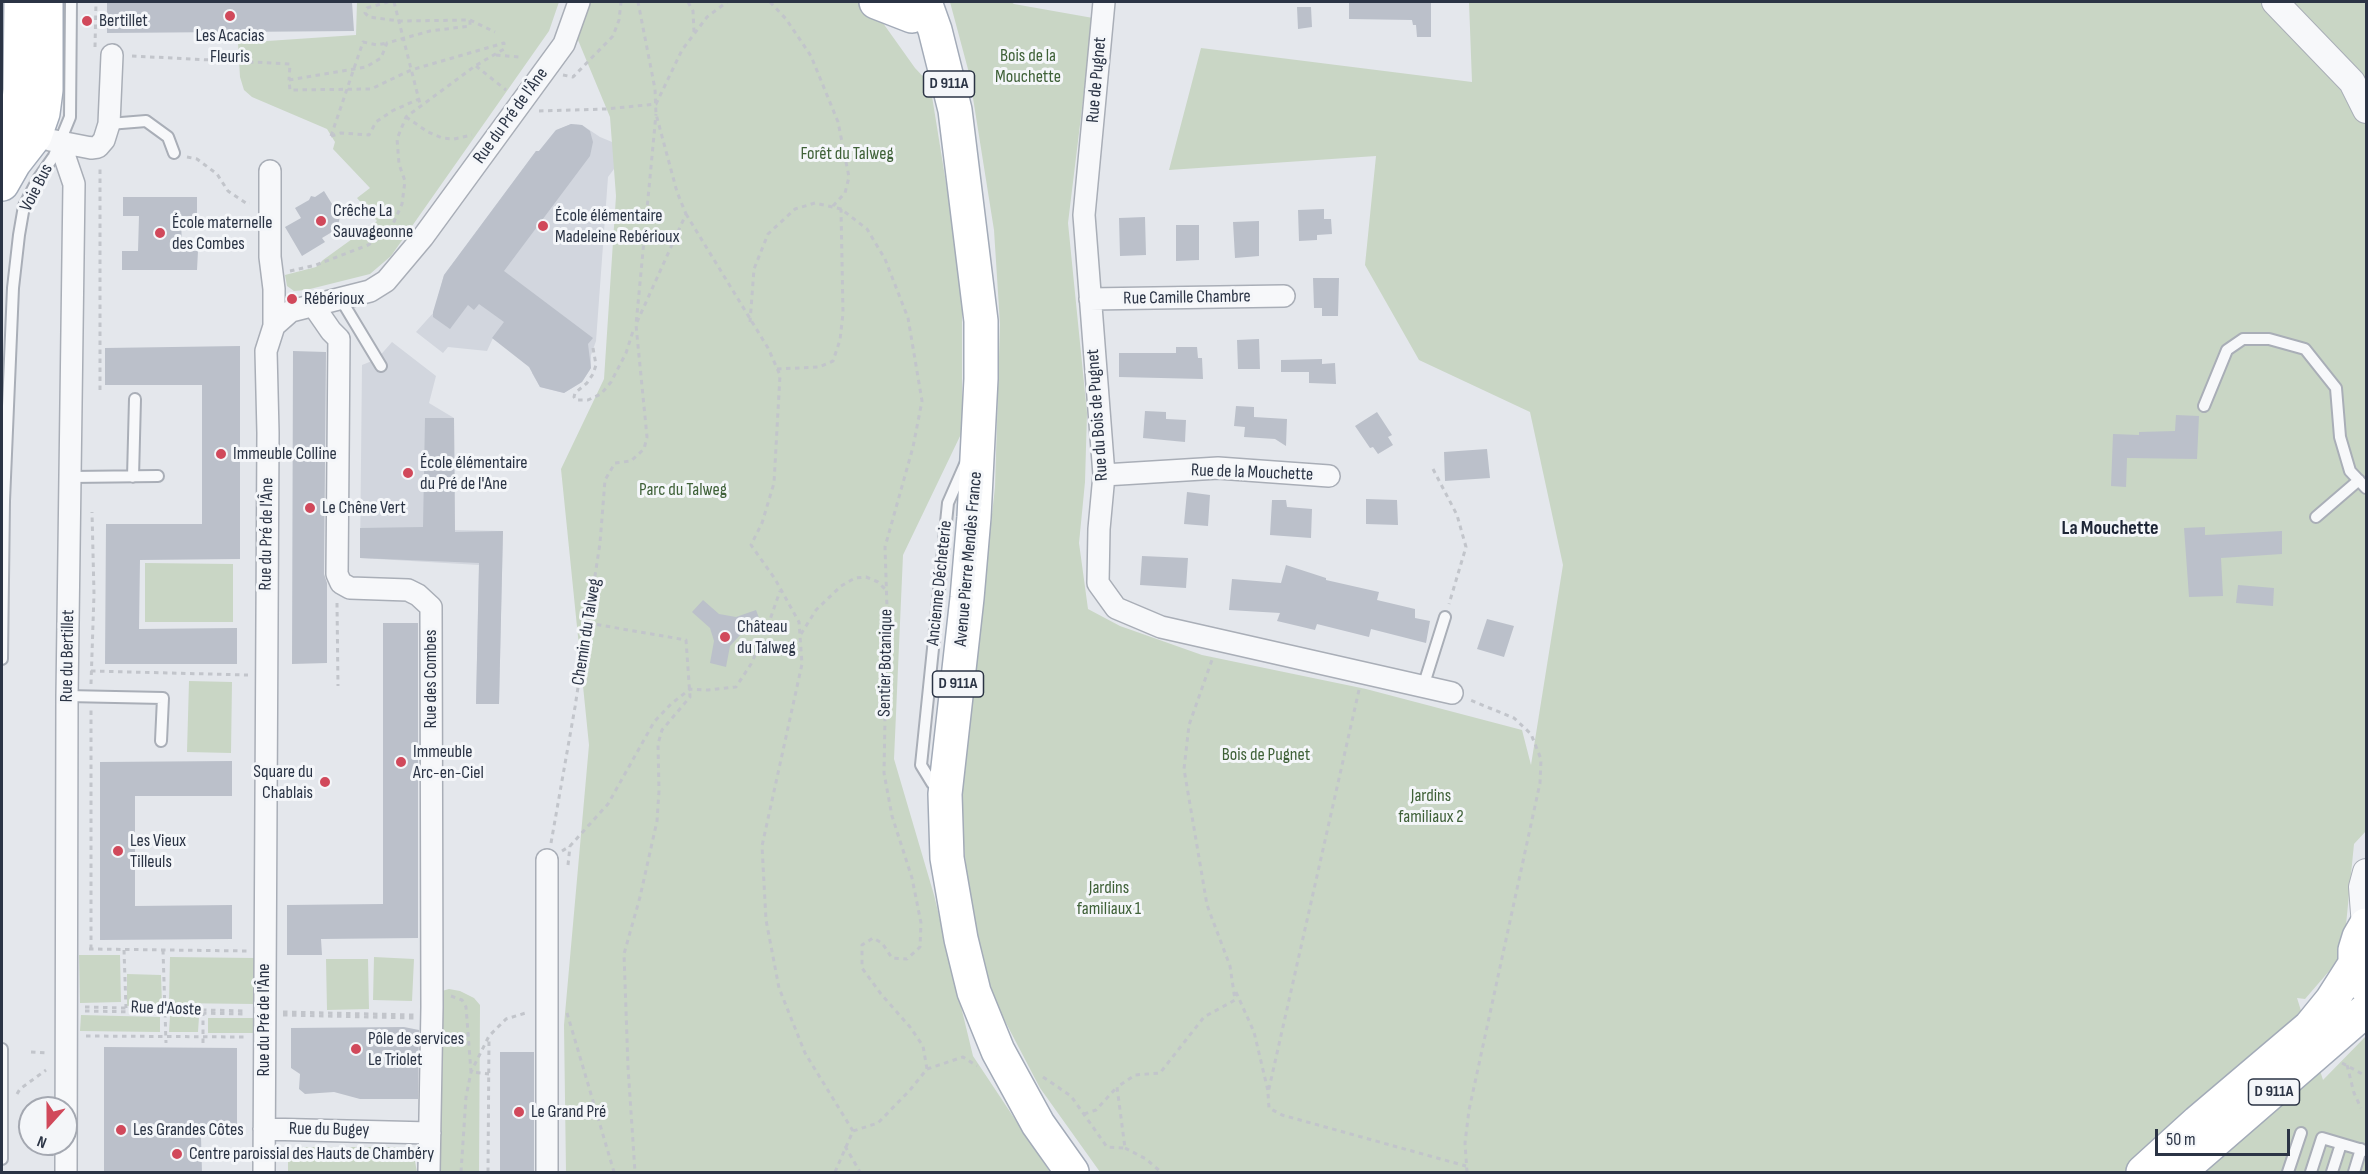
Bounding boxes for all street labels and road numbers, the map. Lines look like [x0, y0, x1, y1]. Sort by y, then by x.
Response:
street label: Rue de Pugnet [1082, 36, 1112, 124]
street label: Rue du Pré de l'Âne [469, 64, 553, 168]
road number: D 911A [924, 71, 974, 97]
street label: Voie Bus [16, 161, 58, 215]
street label: Rue Camille Chambre [1123, 286, 1251, 310]
street label: Rue du Bois de Pugnet [1083, 348, 1113, 482]
street label: Rue de la Mouchette [1190, 460, 1314, 486]
street label: Avenue Pierre Mendès France [951, 471, 987, 647]
street label: Rue du Pré de l'Âne [255, 477, 279, 591]
street label: Ancienne Décheterie [923, 519, 957, 647]
street label: Chemin du Talweg [568, 577, 606, 687]
street label: Rue du Bertillet [56, 609, 80, 703]
street label: Sentier Botanique [874, 609, 898, 717]
street label: Rue des Combes [420, 630, 442, 728]
road number: D 911A [932, 671, 984, 697]
street label: Rue du Pré de l'Âne [253, 963, 275, 1077]
street label: Rue d'Aoste [130, 997, 202, 1021]
road number: D 911A [2248, 1079, 2300, 1105]
street label: Rue du Bugey [289, 1118, 369, 1142]

